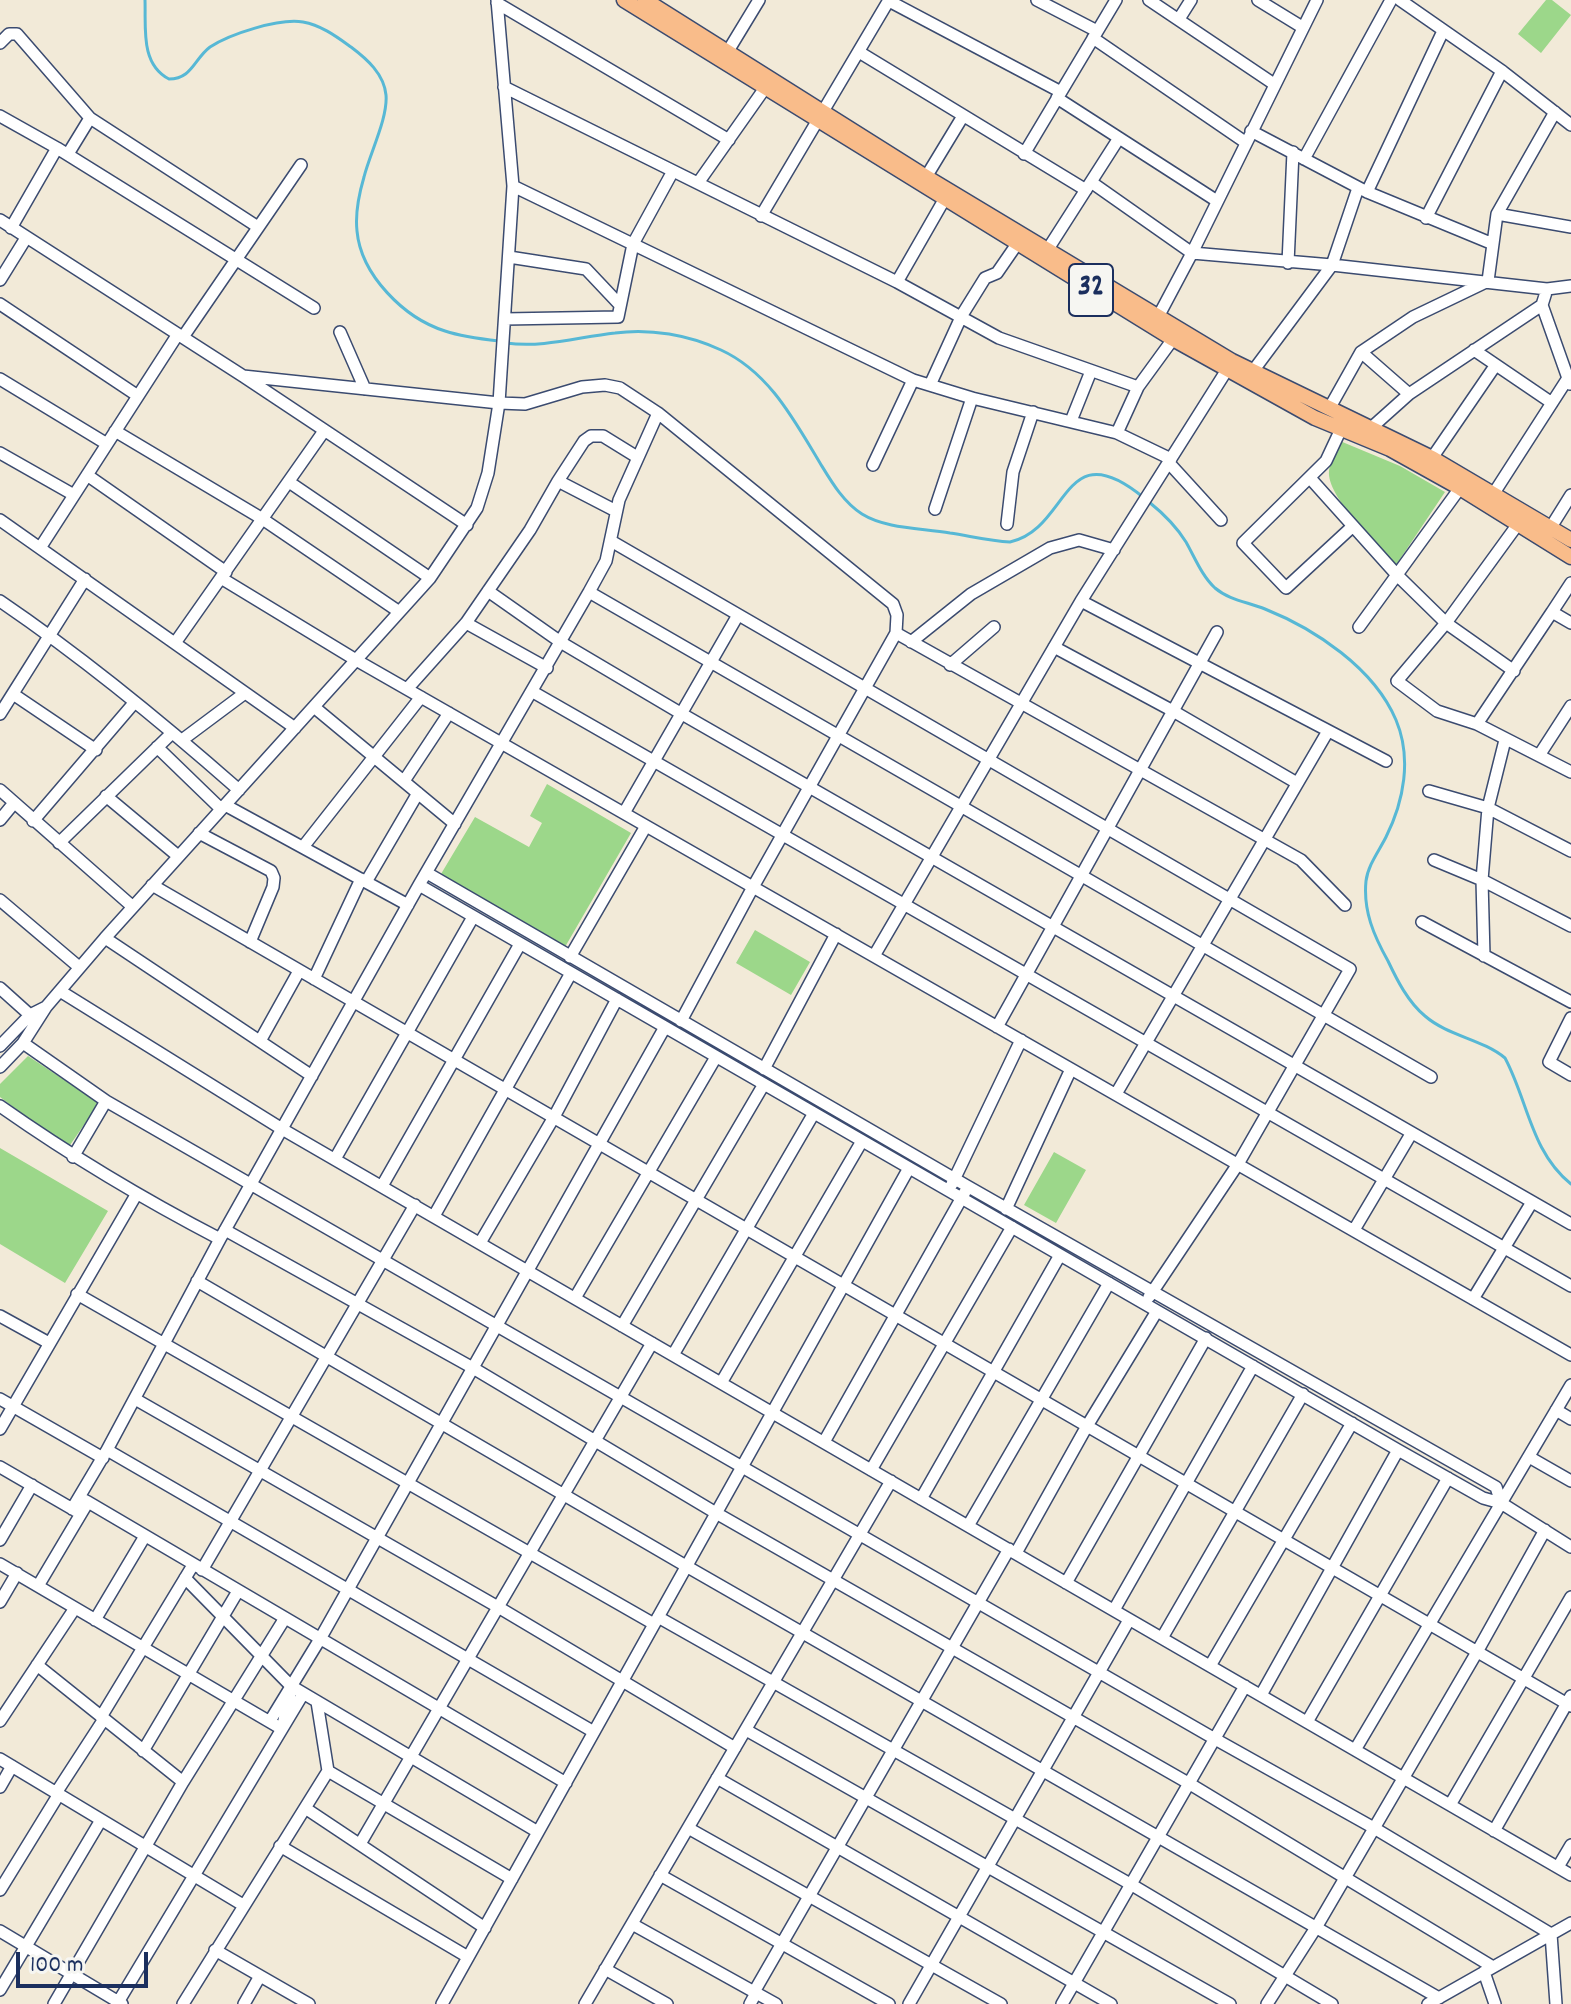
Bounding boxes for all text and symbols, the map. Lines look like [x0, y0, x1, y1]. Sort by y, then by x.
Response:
road number: 32 [1069, 264, 1113, 316]
scale bar [20, 1936, 152, 1986]
text: 100 m [30, 1949, 83, 1983]

